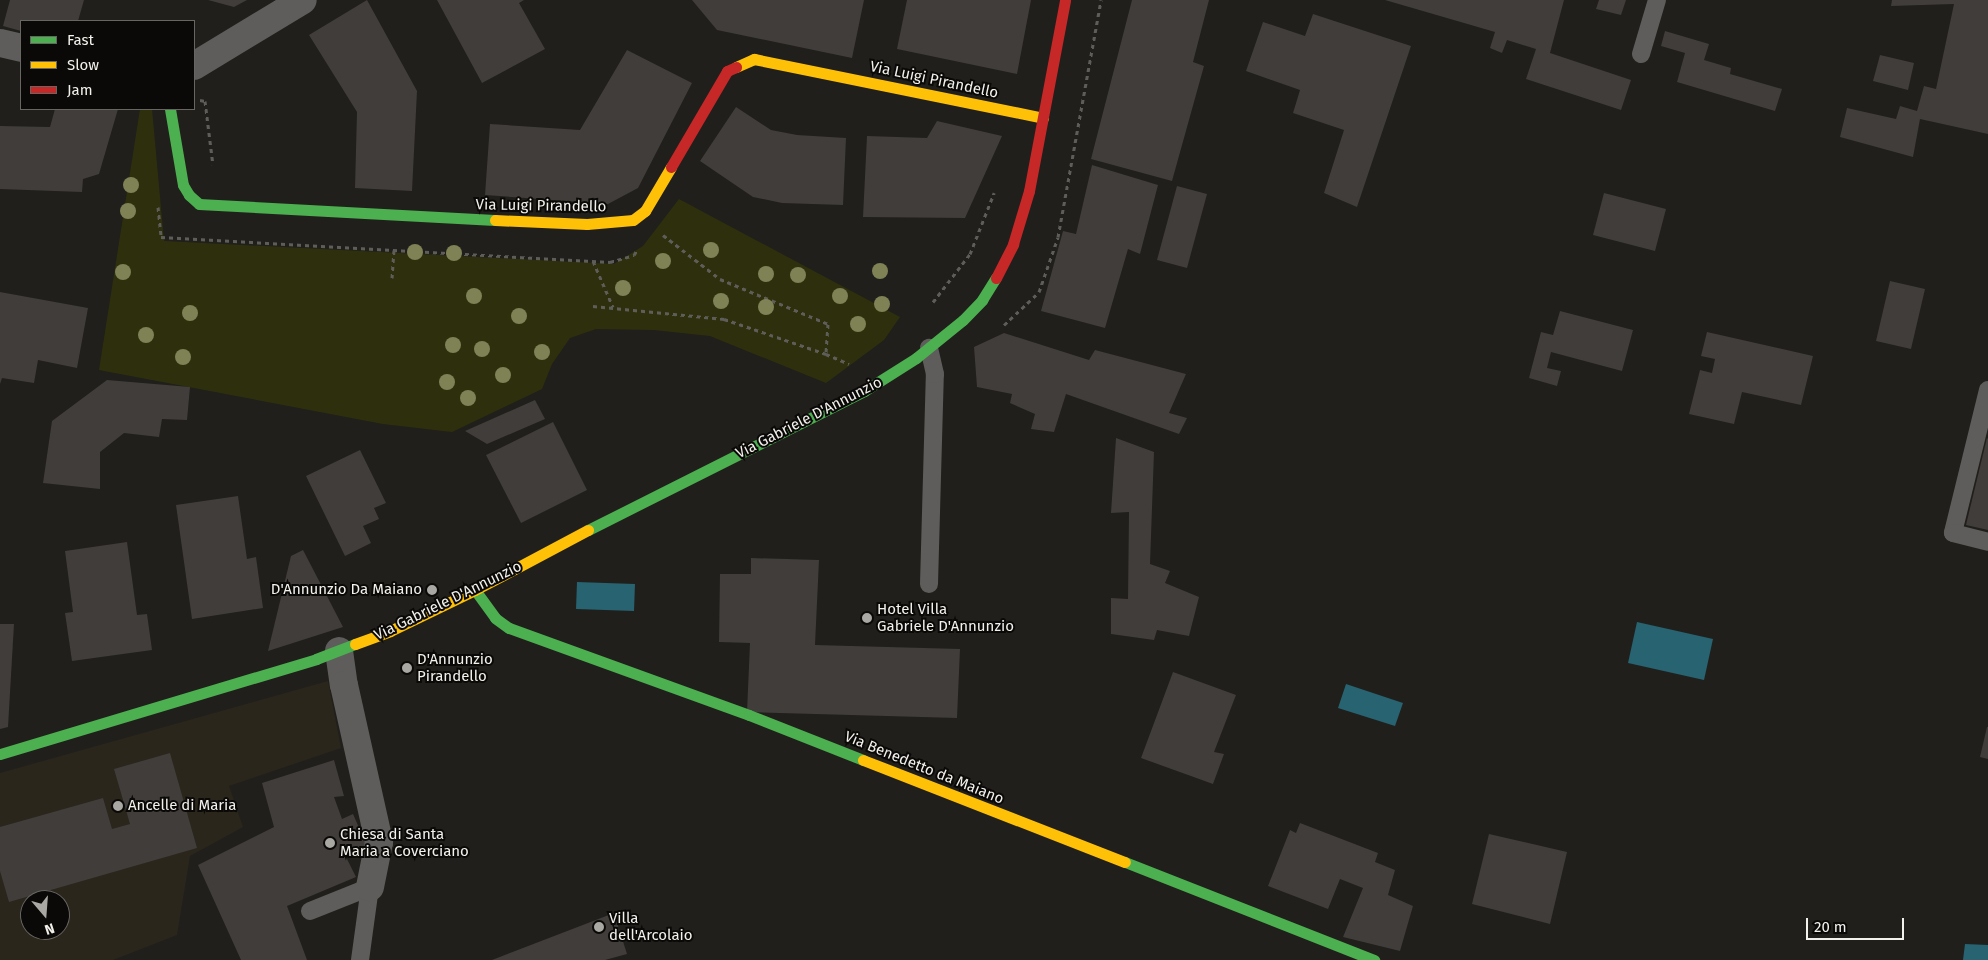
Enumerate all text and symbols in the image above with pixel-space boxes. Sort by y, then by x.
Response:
legend [20,20,195,110]
text: Fast [67,31,94,49]
text: Slow [67,56,99,74]
street label: Via Luigi Pirandello [868,58,1000,102]
text: Jam [67,81,93,99]
street label: Via Luigi Pirandello [476,196,606,216]
street label: Via Gabriele D'Annunzio [733,373,885,463]
street label: Via Gabriele D'Annunzio [371,557,525,645]
place label: D'Annunzio Da Maiano [271,581,422,599]
marker: D'Annunzio Da Maiano [426,584,438,596]
place label: Hotel Villa Gabriele D'Annunzio [877,600,1014,635]
marker: Hotel Villa Gabriele D'Annunzio [861,612,873,624]
place label: D'Annunzio Pirandello [417,650,493,685]
marker: D'Annunzio Pirandello [401,662,413,674]
street label: Via Benedetto da Maiano [842,728,1006,808]
place label: Ancelle di Maria [128,797,236,815]
marker: Ancelle di Maria [112,800,124,812]
place label: Chiesa di Santa Maria a Coverciano [340,825,469,860]
marker: Chiesa di Santa Maria a Coverciano [324,837,336,849]
north arrow [20,890,70,940]
scale bar [1808,908,1906,940]
place label: Villa dell'Arcolaio [609,909,693,944]
text: 20 m [1814,918,1847,936]
text: N [42,919,57,938]
marker: Villa dell'Arcolaio [593,921,605,933]

